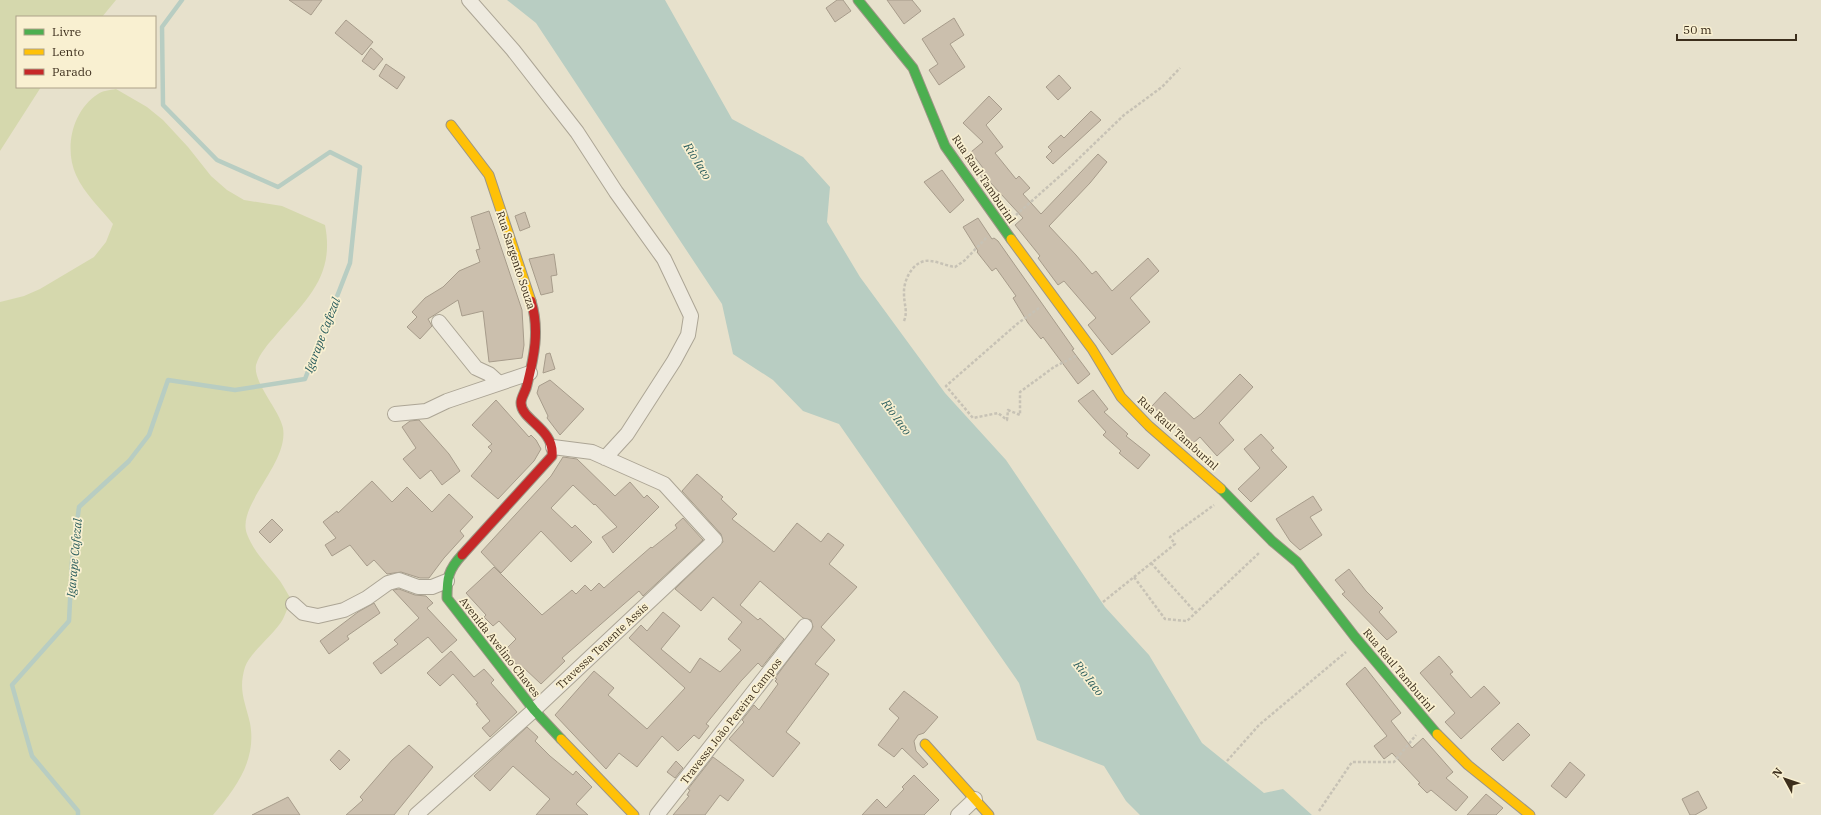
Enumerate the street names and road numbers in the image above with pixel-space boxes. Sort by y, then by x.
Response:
street label: Rua Raul Tamburinl [949,132,1019,226]
street label: Rua Sargento Souza [493,209,539,311]
street label: Rua Raul Tamburinl [1135,393,1221,473]
street label: Avenida Avelino Chaves [457,594,543,700]
street label: Travessa Tenente Assis [553,600,651,692]
street label: Rua Raul Tamburinl [1360,626,1438,714]
street label: Travessa João Pereira Campos [677,655,785,787]

